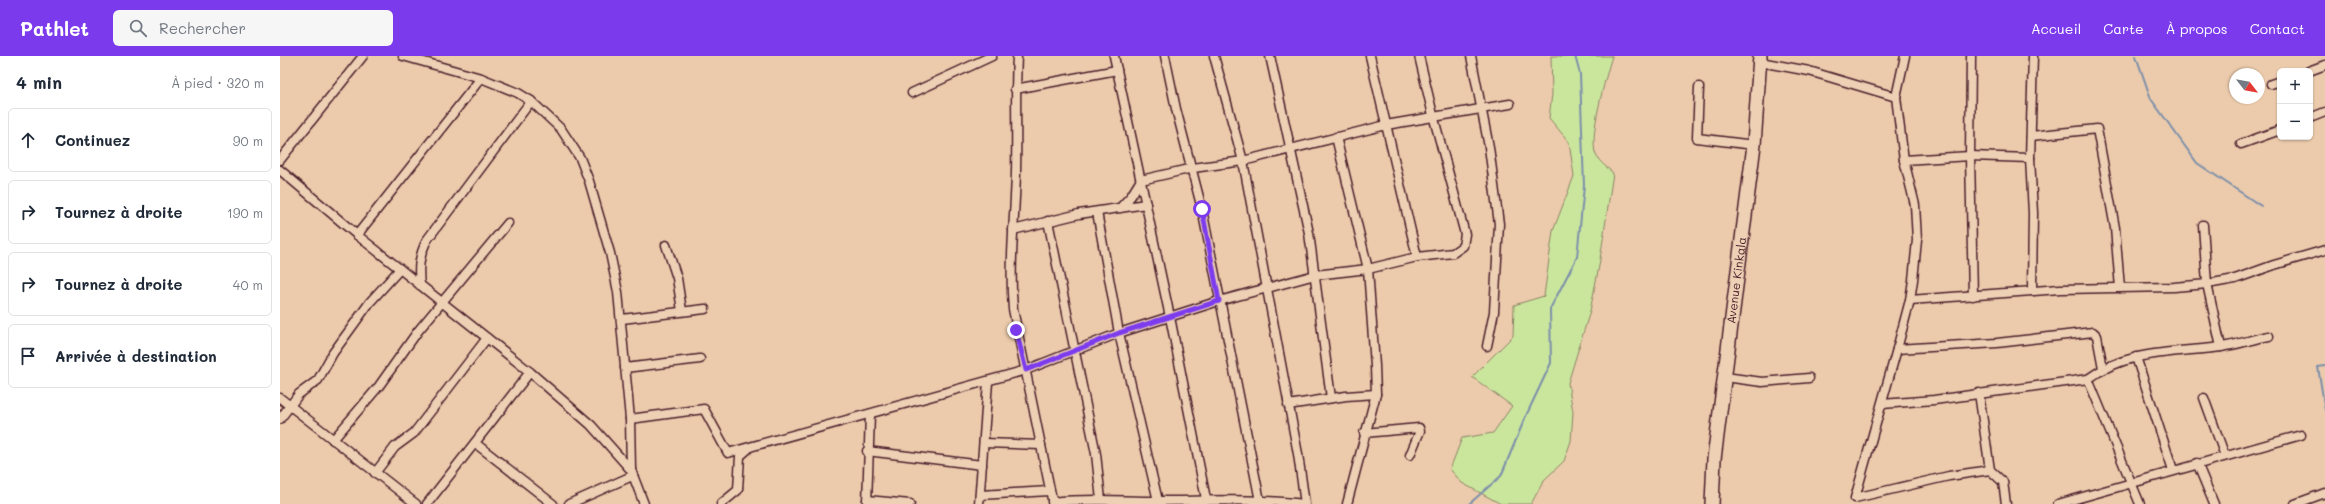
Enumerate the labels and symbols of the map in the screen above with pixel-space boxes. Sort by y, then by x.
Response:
north arrow [2229,68,2265,104]
route start [1193,200,1211,218]
street label: Avenue Kinkala [1722,236,1749,325]
route end [1007,321,1025,339]

